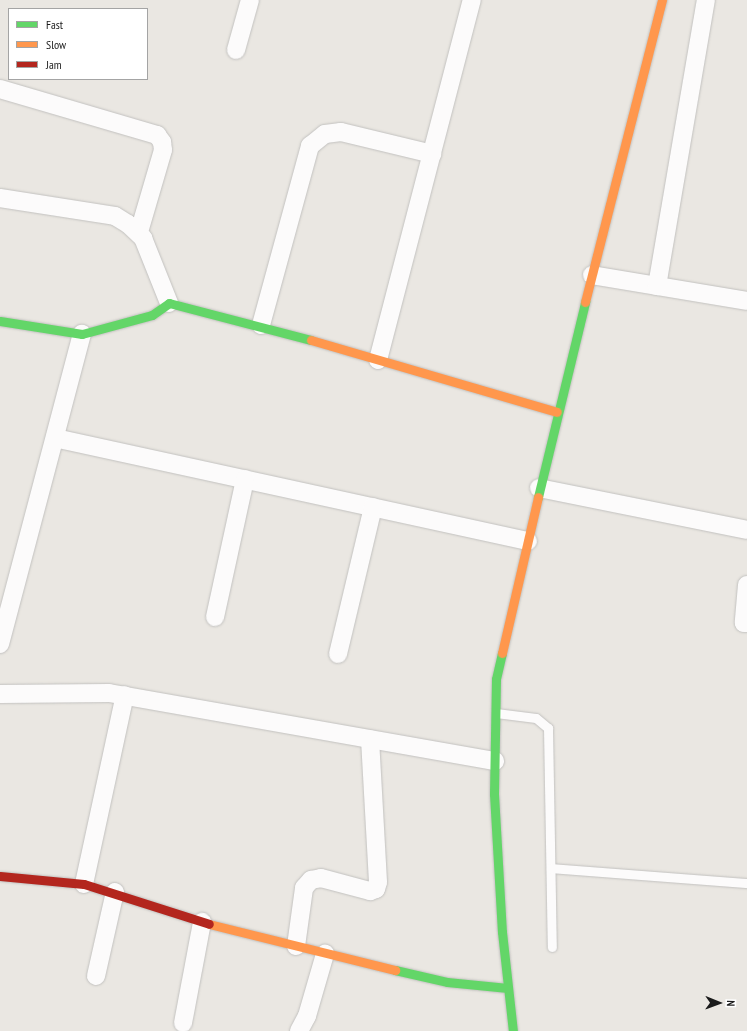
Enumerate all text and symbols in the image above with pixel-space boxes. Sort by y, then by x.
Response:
legend [8,8,148,80]
text: Fast [46,17,63,32]
text: Slow [46,37,66,52]
text: Jam [46,57,62,72]
north arrow [699,983,739,1023]
text: N [724,1000,738,1006]

